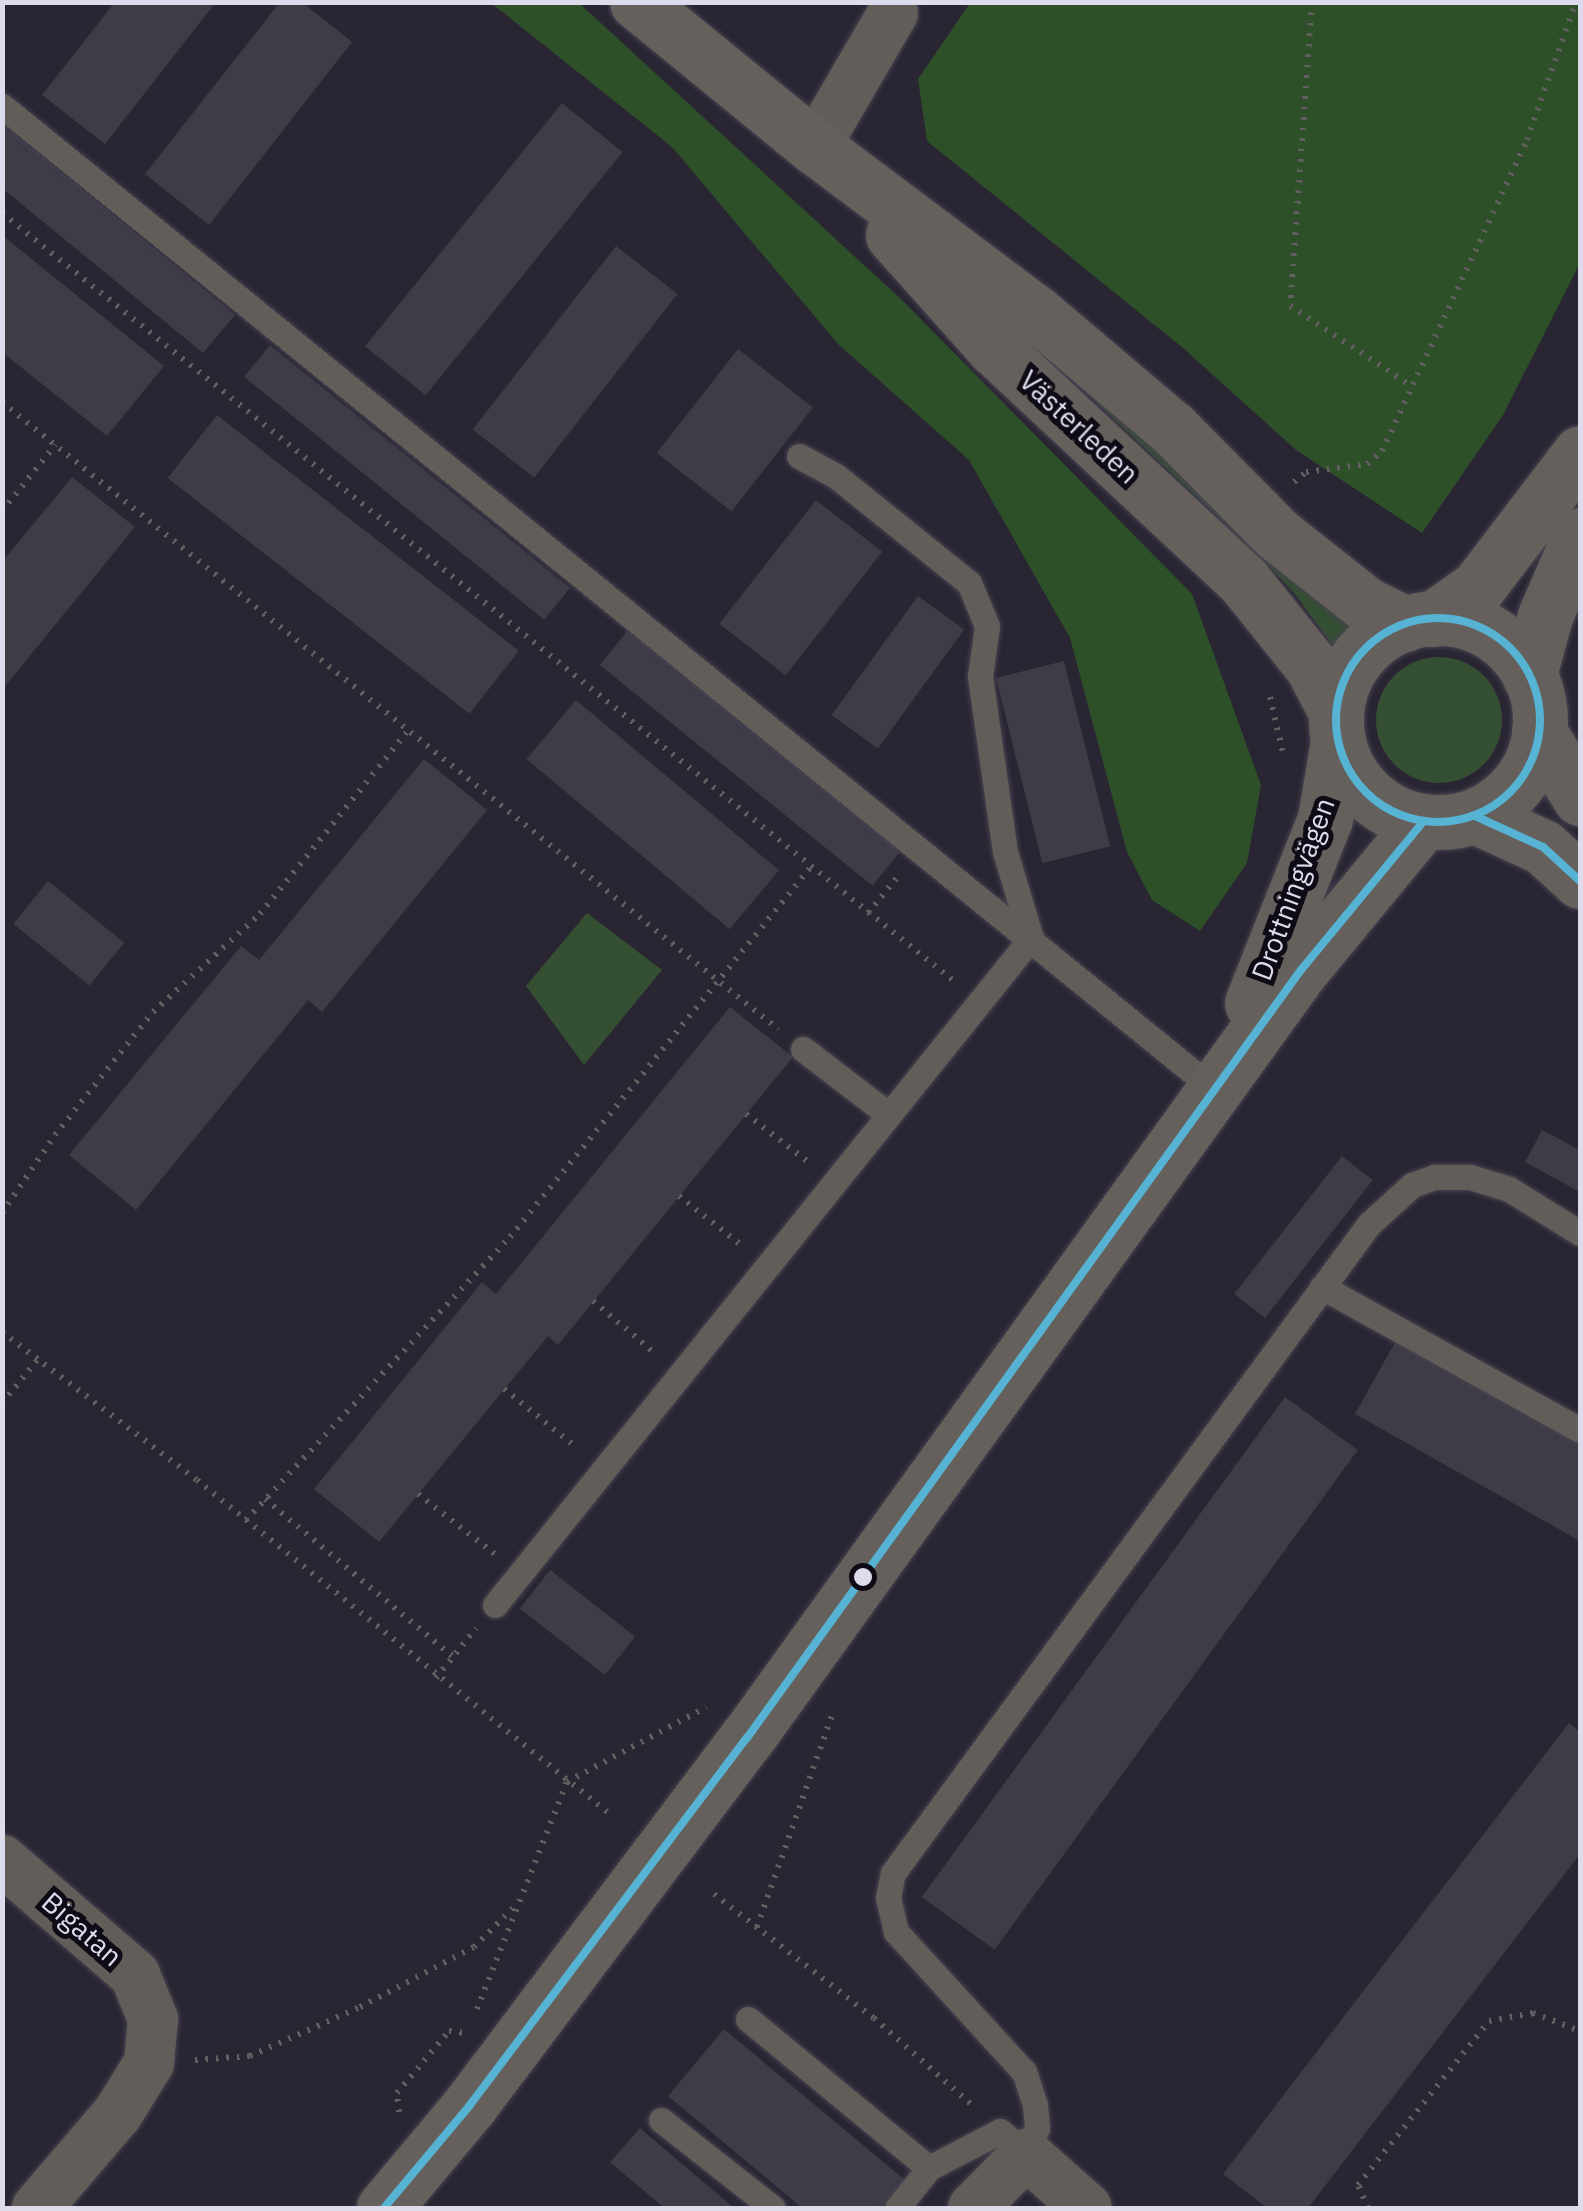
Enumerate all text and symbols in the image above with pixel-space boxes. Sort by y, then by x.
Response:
street label: Västerleden [1013,363,1145,491]
street label: Drottningvägen [1244,793,1342,985]
unlabelled marker [853,1567,873,1587]
street label: Bigatan [35,1885,129,1973]

